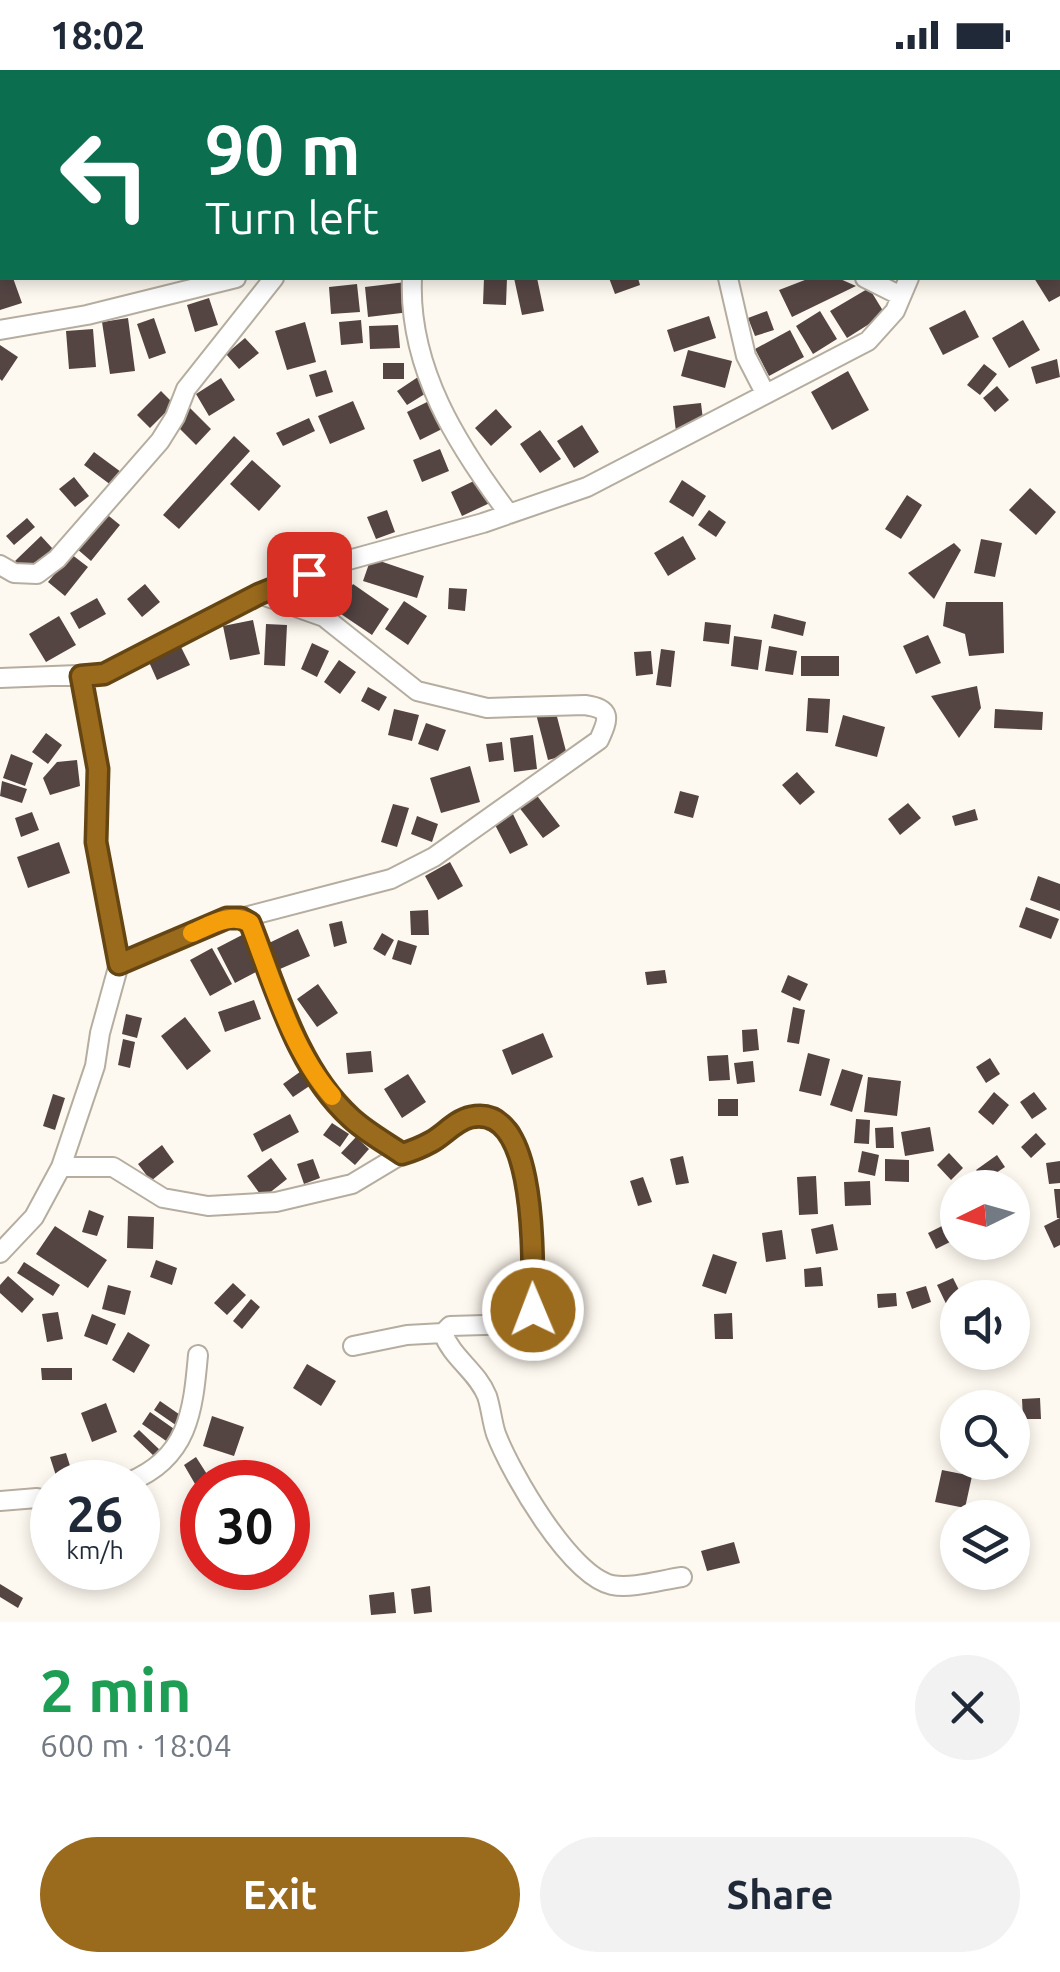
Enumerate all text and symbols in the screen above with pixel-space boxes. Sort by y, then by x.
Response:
text: 18:02 [50,14,145,56]
icon: left [40,110,170,240]
text: 90 m [205,110,361,188]
text: Turn left [205,192,379,243]
pin [267,532,352,617]
icon: arrive [282,547,337,602]
north arrow [940,1170,1030,1260]
map controls [940,1170,1030,1590]
position arrow [481,1258,585,1362]
button: sound [940,1280,1030,1370]
button: search [940,1390,1030,1480]
speed limit sign: 30 [180,1460,310,1590]
text: 26 [67,1485,123,1541]
button: layers [940,1500,1030,1590]
text: km/h [66,1536,124,1564]
button: close [915,1655,1020,1760]
text: 2 min [40,1656,192,1723]
text: 600 m · 18:04 [40,1727,232,1763]
button: Exit [40,1837,520,1952]
button: Share [540,1837,1020,1952]

